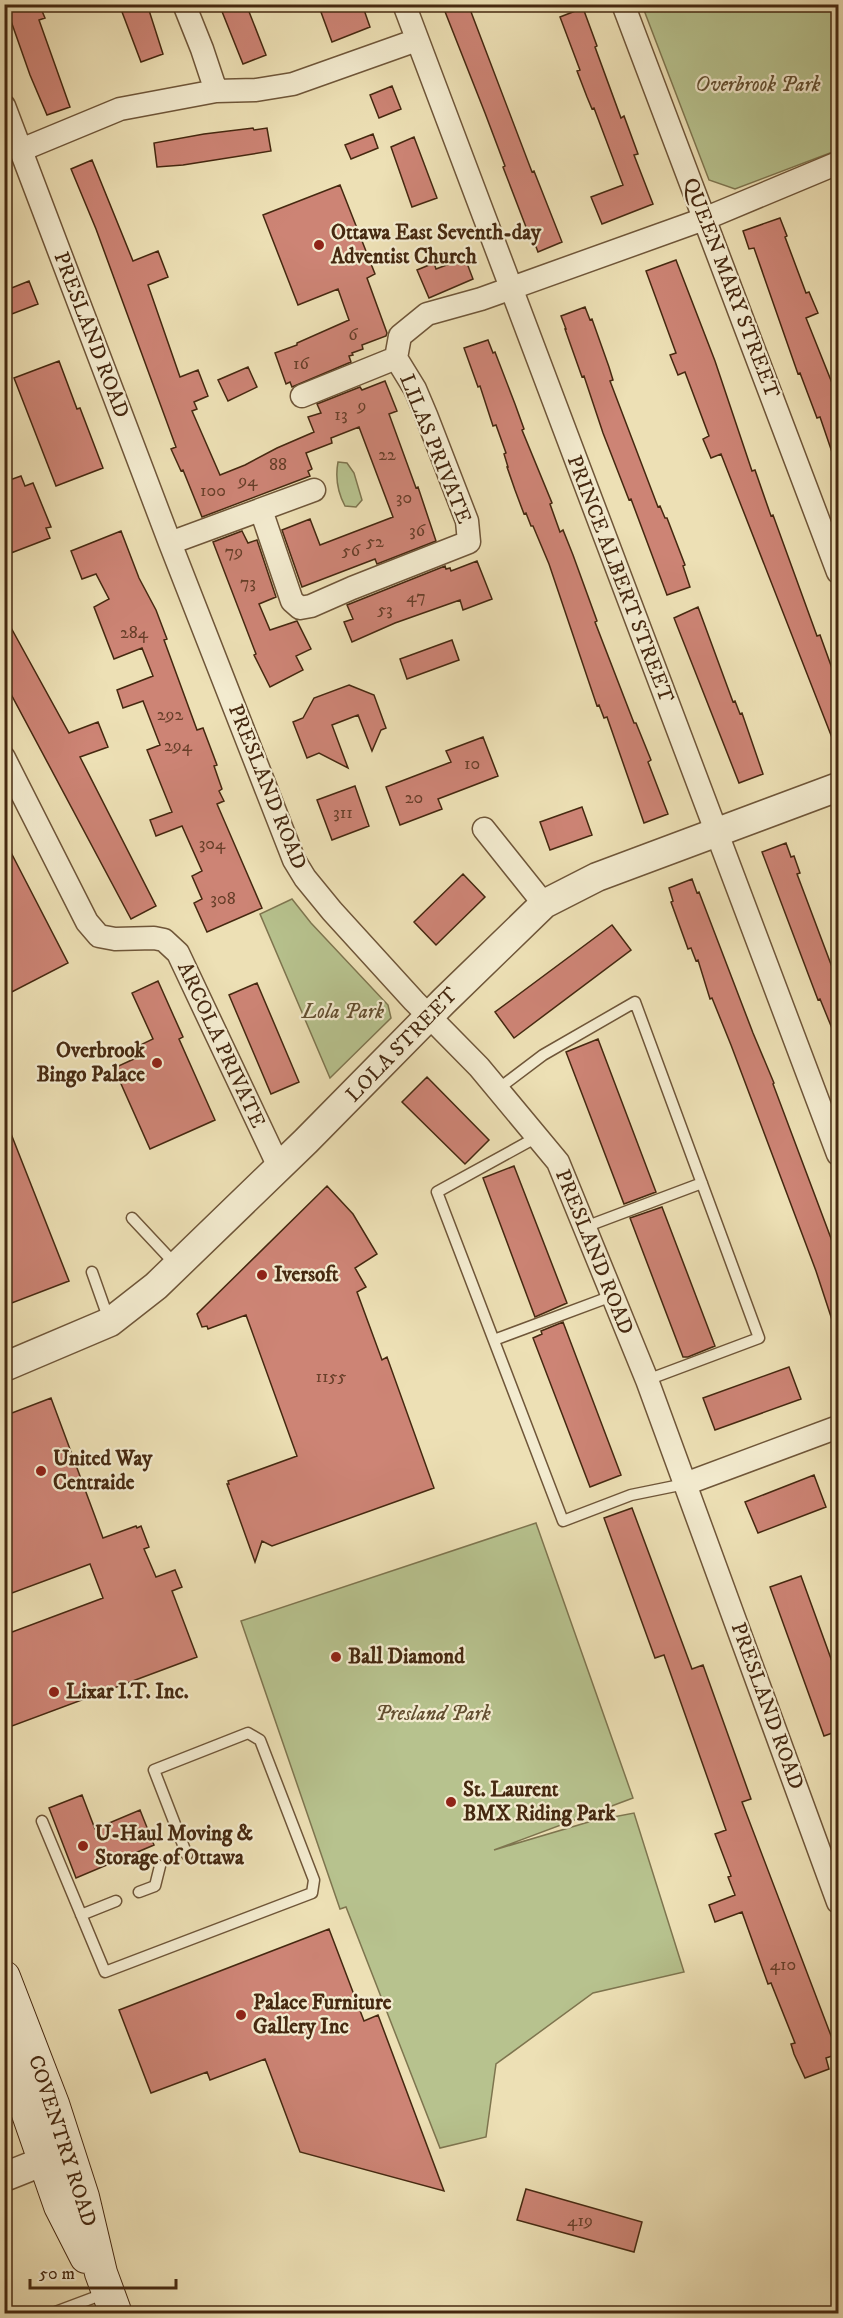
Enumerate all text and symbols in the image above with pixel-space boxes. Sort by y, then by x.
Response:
park label: Overbrook Park [695,72,821,98]
street label: QUEEN MARY STREET [677,174,785,402]
place label: Ottawa East Seventh-day Adventist Church [330,220,542,270]
marker: Ottawa East Seventh-day Adventist Church [312,238,326,252]
street label: PRESLAND ROAD [47,248,135,422]
house number: 6 [348,324,358,346]
house number: 16 [293,353,310,375]
street label: LILAS PRIVATE [393,370,477,528]
house number: 9 [357,395,366,417]
house number: 13 [334,404,348,426]
house number: 22 [378,444,396,466]
street label: PRINCE ALBERT STREET [561,452,679,706]
house number: 88 [269,454,287,476]
house number: 94 [237,470,258,492]
house number: 100 [200,480,226,502]
house number: 30 [396,487,412,509]
house number: 36 [409,520,426,542]
house number: 52 [366,531,384,553]
house number: 56 [342,540,361,562]
house number: 79 [225,541,243,563]
house number: 73 [240,572,256,594]
house number: 47 [406,586,426,608]
house number: 53 [377,599,393,621]
house number: 284 [120,622,149,644]
street label: PRESLAND ROAD [222,701,312,873]
house number: 292 [157,704,183,726]
house number: 294 [164,735,193,757]
house number: 10 [464,753,480,775]
house number: 20 [405,787,423,809]
house number: 311 [333,802,353,824]
house number: 304 [199,833,226,855]
house number: 308 [210,888,236,910]
street label: ARCOLA PRIVATE [171,958,271,1132]
street label: LOLA STREET [341,982,463,1108]
park label: Lola Park [301,999,384,1025]
place label: Overbrook Bingo Palace [36,1038,146,1088]
marker: Overbrook Bingo Palace [150,1056,164,1070]
street label: PRESLAND ROAD [549,1166,639,1338]
place label: Iversoft [274,1262,339,1288]
marker: Iversoft [255,1268,269,1282]
house number: 1155 [316,1366,347,1388]
place label: United Way Centraide [53,1446,153,1496]
marker: United Way Centraide [34,1464,48,1478]
street label: PRESLAND ROAD [725,1619,809,1793]
place label: Ball Diamond [348,1644,465,1670]
marker: Ball Diamond [329,1650,343,1664]
place label: Lixar I.T. Inc. [66,1679,189,1705]
marker: Lixar I.T. Inc. [47,1685,61,1699]
park label: Presland Park [375,1701,491,1727]
place label: St. Laurent BMX Riding Park [463,1777,616,1827]
marker: St. Laurent BMX Riding Park [444,1795,458,1809]
place label: U-Haul Moving & Storage of Ottawa [95,1821,253,1871]
marker: U-Haul Moving & Storage of Ottawa [76,1839,90,1853]
house number: 410 [770,1954,796,1976]
place label: Palace Furniture Gallery Inc [253,1990,392,2040]
marker: Palace Furniture Gallery Inc [234,2008,248,2022]
street label: COVENTRY ROAD [22,2052,102,2230]
house number: 419 [567,2210,593,2232]
scale bar [30,2252,176,2290]
text: 50 m [39,2263,75,2285]

